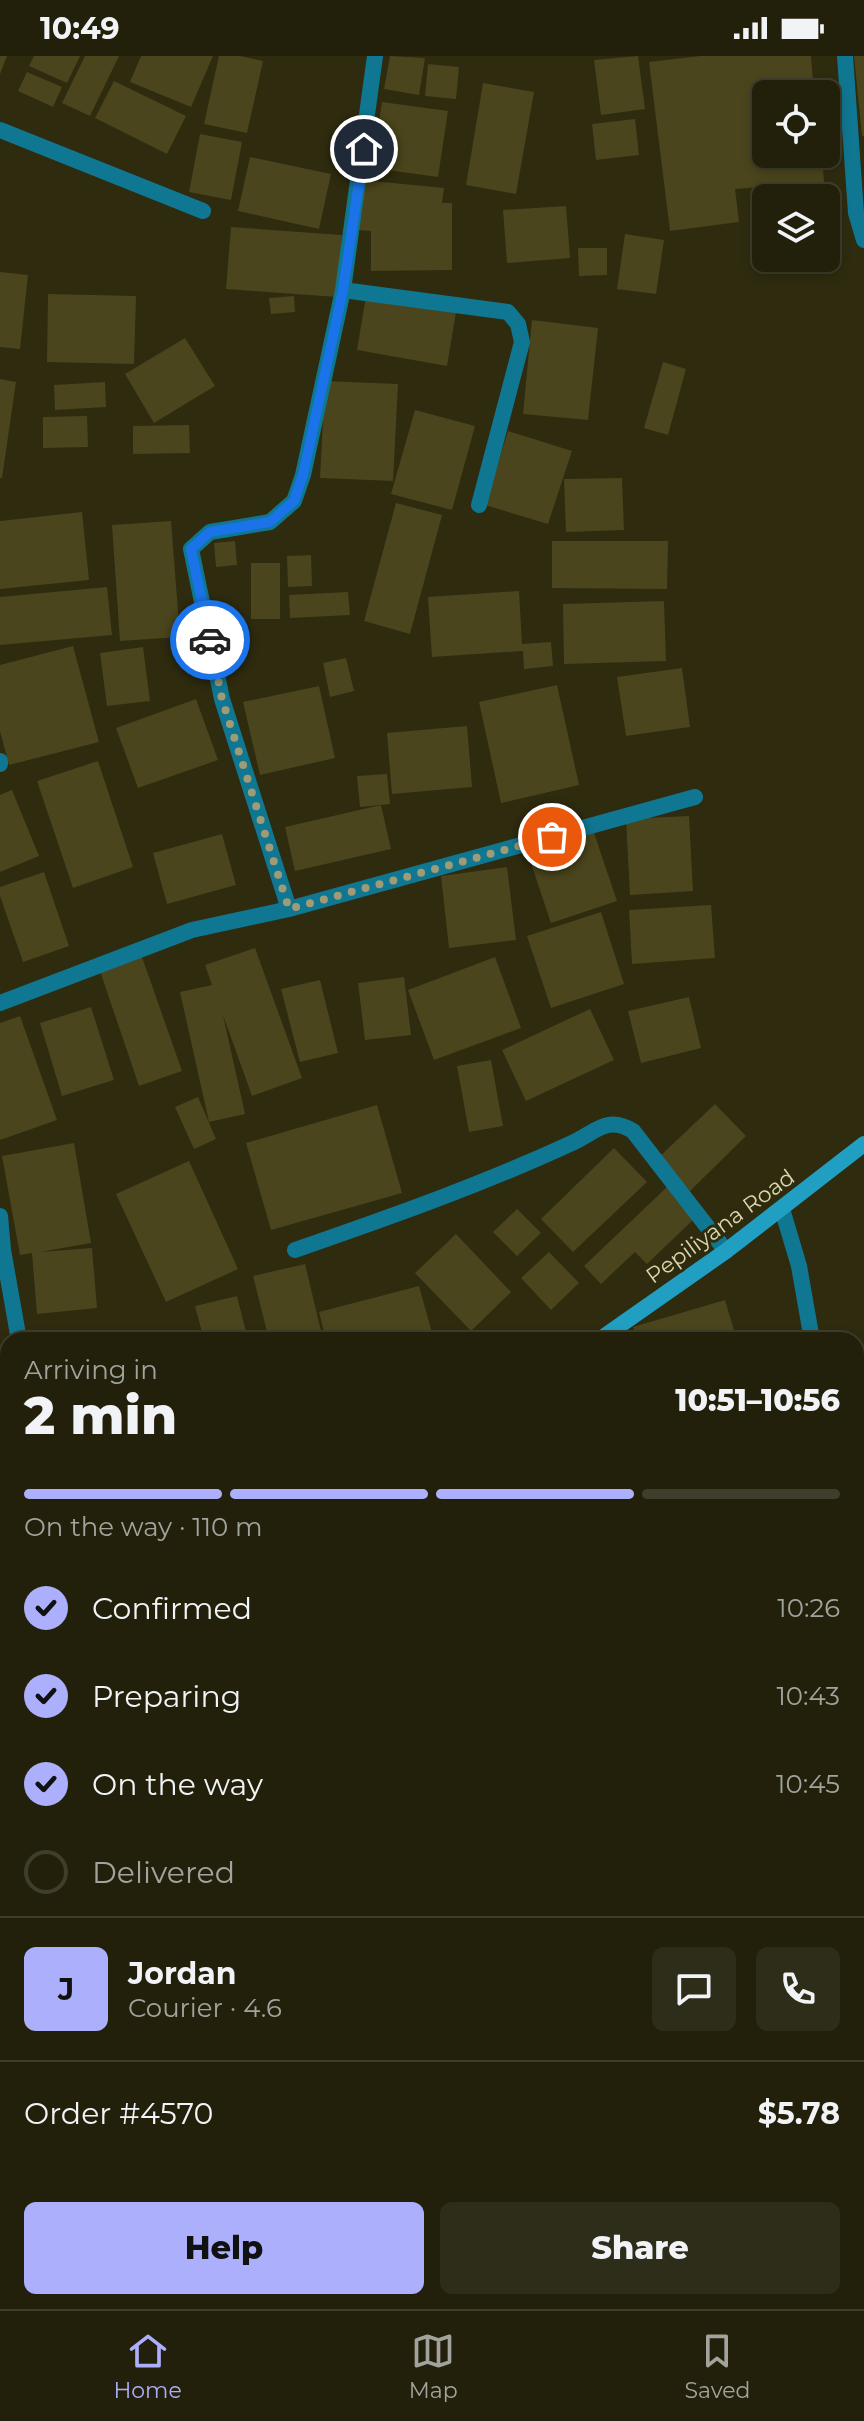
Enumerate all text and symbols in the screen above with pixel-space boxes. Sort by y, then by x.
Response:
text: 10:49 [40,10,120,47]
map controls [752,80,840,272]
button: locate [752,80,840,168]
pin [330,115,398,183]
icon: home [342,127,386,171]
button: layers [752,184,840,272]
courier [170,600,250,680]
icon: car [188,618,232,662]
pin [518,803,586,871]
icon: bag [530,815,574,859]
street label: Pepiliyana Road [641,1163,800,1289]
text: Arriving in [24,1354,158,1386]
text: 10:51–10:56 [675,1382,840,1419]
text: 2 min [24,1384,177,1447]
text: On the way · 110 m [24,1511,263,1543]
icon: check [24,1586,68,1630]
text: Confirmed [92,1590,252,1627]
text: 10:26 [777,1592,840,1624]
icon: check [24,1674,68,1718]
text: Preparing [92,1678,241,1715]
text: 10:43 [776,1680,840,1712]
icon: check [24,1762,68,1806]
text: On the way [92,1766,263,1803]
text: 10:45 [776,1768,840,1800]
text: Delivered [92,1854,235,1891]
button: chat [652,1947,736,2031]
button: phone [756,1947,840,2031]
text: Jordan [128,1955,237,1992]
text: J [58,1971,74,2008]
text: Courier · 4.6 [128,1992,282,2024]
text: Order #4570 [24,2095,213,2132]
text: $5.78 [758,2095,840,2132]
button: Help [24,2202,424,2294]
button: Share [440,2202,840,2294]
tab: Home [113,2329,182,2404]
tab: Map [409,2329,458,2404]
tab: Saved [684,2329,751,2404]

